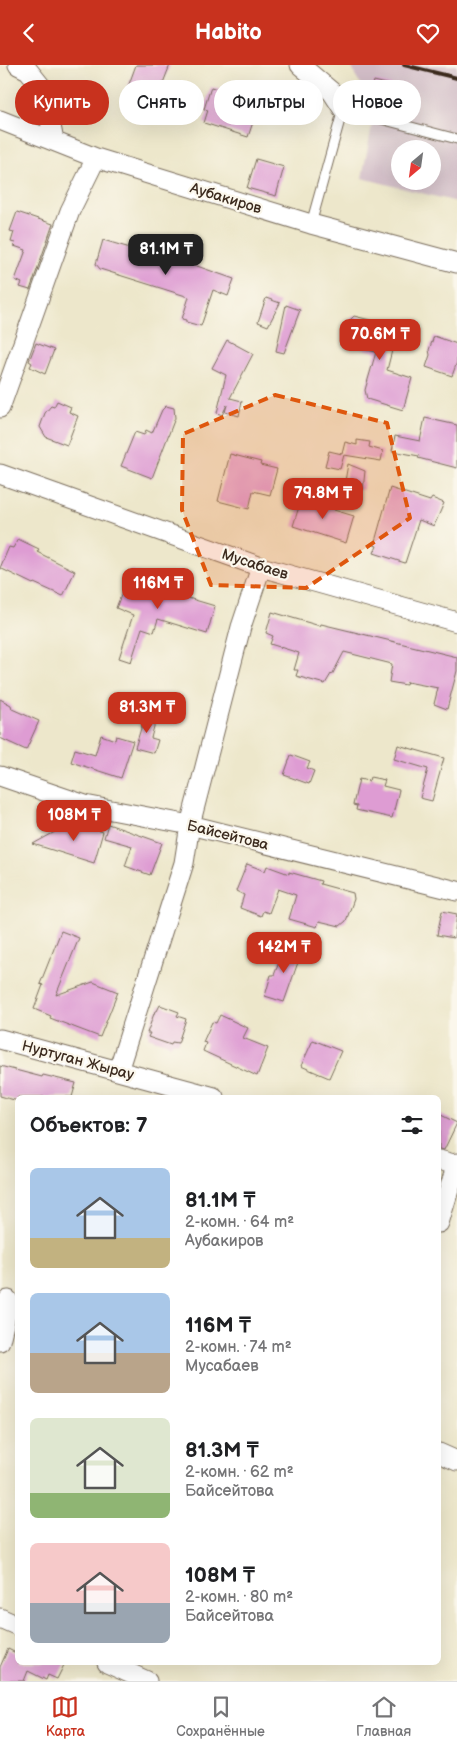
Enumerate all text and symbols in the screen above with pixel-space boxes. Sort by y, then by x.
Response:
icon: back [15,19,43,47]
text: Habito [195,19,262,46]
icon: heart [414,19,442,47]
chip: Купить [15,80,109,125]
chip: Снять [119,80,204,125]
chip: Фильтры [214,80,323,125]
chip: Новое [333,80,421,125]
north arrow [391,140,441,190]
map controls [391,140,441,190]
street label: Аубакиров [187,178,264,218]
pin: 81.1M ₸ [120,233,212,276]
text: 81.1M ₸ [139,240,193,259]
pin: 70.6M ₸ [334,319,426,361]
text: 70.6M ₸ [351,325,409,344]
pin: 79.8M ₸ [277,477,369,520]
text: 79.8M ₸ [294,484,352,503]
street label: Мусабаев [219,545,291,584]
pin: 116M ₸ [117,567,199,610]
text: 116M ₸ [133,574,183,593]
pin: 81.3M ₸ [101,691,193,734]
text: 81.3M ₸ [119,698,175,717]
pin: 108M ₸ [33,799,115,842]
text: 108M ₸ [47,806,101,825]
street label: Байсейтова [185,816,271,855]
pin: 142M ₸ [243,931,325,974]
text: 142M ₸ [258,938,310,957]
street label: Нуртуган Жырау [20,1036,136,1085]
icon: filters [398,1111,426,1139]
text: Объектов: 7 [30,1113,148,1138]
icon: home [70,1188,130,1248]
text: 81.1M ₸ [185,1188,255,1213]
text: 2-комн. · 64 m² [185,1213,294,1232]
text: Аубакиров [185,1232,263,1251]
icon: home [70,1313,130,1373]
text: 116M ₸ [185,1313,251,1338]
text: 2-комн. · 74 m² [185,1338,292,1357]
text: Мусабаев [185,1357,259,1376]
icon: home [70,1438,130,1498]
text: 81.3M ₸ [185,1438,259,1463]
text: 2-комн. · 62 m² [185,1463,294,1482]
text: Байсейтова [185,1482,274,1501]
icon: home [70,1563,130,1623]
text: 108M ₸ [185,1563,255,1588]
text: 2-комн. · 80 m² [185,1588,293,1607]
text: Байсейтова [185,1607,274,1626]
tab: Карта [46,1693,85,1740]
tab: Сохранённые [176,1693,265,1740]
tab: Главная [356,1693,411,1740]

